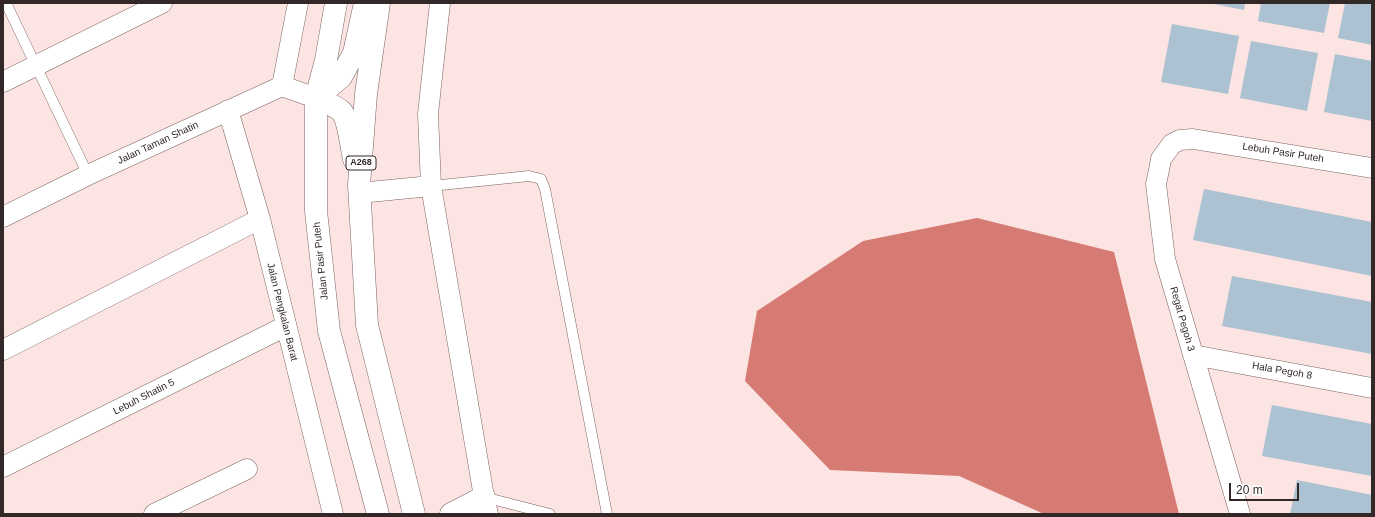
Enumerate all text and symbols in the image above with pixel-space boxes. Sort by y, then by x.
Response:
street label: Jalan Taman Shatin [116,119,200,167]
street label: Lebuh Pasir Puteh [1241,141,1325,165]
road number: A268 [346,156,376,170]
street label: Jalan Pasir Puteh [311,221,331,301]
street label: Jalan Pengkalan Barat [264,262,300,362]
street label: Regat Pegoh 3 [1167,285,1197,353]
street label: Hala Pegoh 8 [1251,360,1313,382]
street label: Lebuh Shatin 5 [111,376,177,418]
scale bar [1231,475,1301,501]
text: 20 m [1236,483,1263,497]

